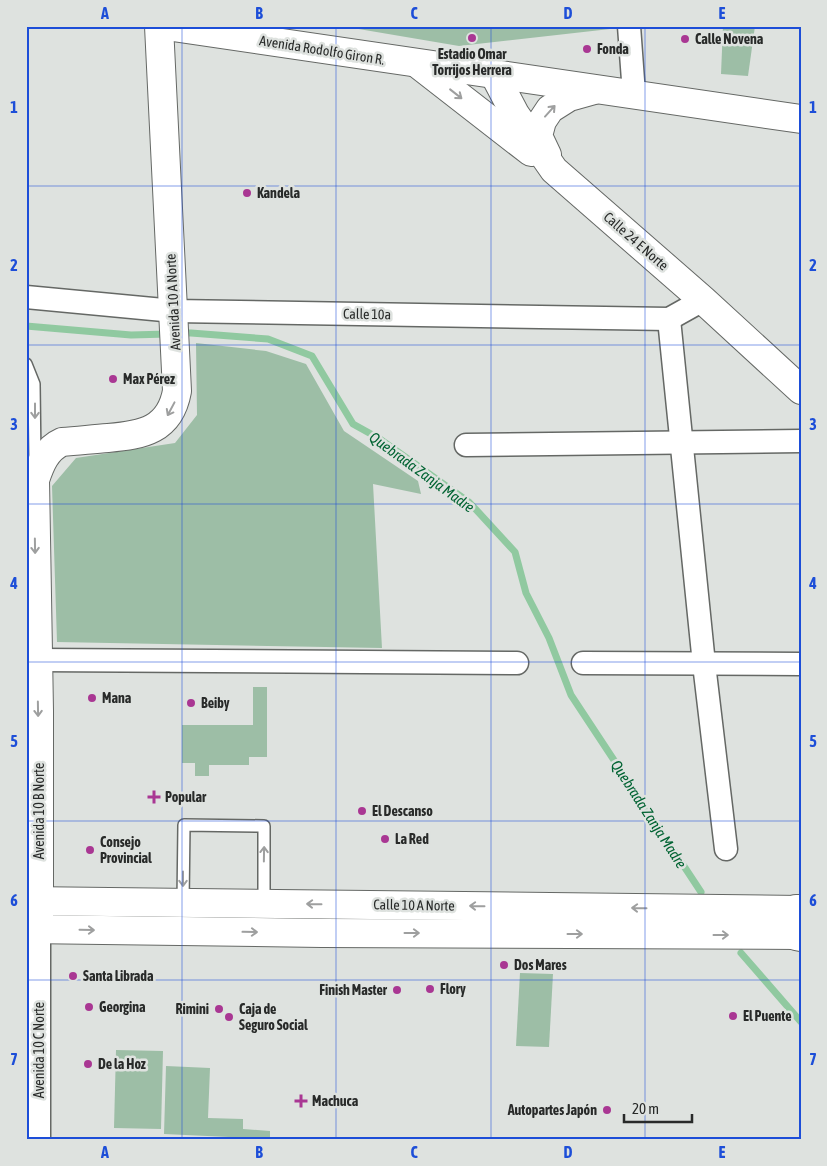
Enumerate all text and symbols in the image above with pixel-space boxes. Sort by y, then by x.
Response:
text: A [100,4,109,22]
text: B [255,4,263,22]
text: C [410,4,418,22]
text: D [564,4,573,22]
text: E [719,4,726,22]
place label: Calle Novena [695,31,764,47]
street label: Avenida Rodolfo Giron R. [258,32,386,68]
marker: Estadio Omar Torrijos Herrera [466,32,478,44]
marker: Calle Novena [679,33,691,45]
place label: Fonda [597,41,629,57]
marker: Fonda [581,43,593,55]
place label: Estadio Omar Torrijos Herrera [432,46,512,78]
one-way arrow [449,89,463,99]
text: 1 [10,98,18,116]
text: 1 [809,98,817,116]
one-way arrow [544,104,556,117]
place label: Kandela [257,185,301,201]
marker: Kandela [241,187,253,199]
street label: Calle 24 E Norte [600,209,672,273]
street label: Avenida 10 A Norte [162,253,184,351]
text: 2 [10,256,18,274]
text: 2 [809,256,817,274]
street label: Calle 10a [343,306,391,322]
place label: Max Pérez [123,371,175,387]
marker: Max Pérez [107,373,119,385]
one-way arrow [166,402,176,417]
one-way arrow [30,403,40,419]
text: 3 [10,415,18,433]
text: 3 [809,415,817,433]
water label: Quebrada Zanja Madre [366,428,478,516]
one-way arrow [31,538,40,554]
text: 4 [9,574,18,592]
text: 4 [808,574,817,592]
place label: Mana [102,690,132,706]
marker: Mana [86,692,98,704]
place label: Beiby [201,695,230,711]
marker: Beiby [185,697,197,709]
one-way arrow [34,701,43,717]
text: 5 [10,732,18,750]
text: 5 [809,732,817,750]
water label: Quebrada Zanja Madre [608,757,690,871]
street label: Avenida 10 B Norte [31,763,47,859]
place label: Popular [165,789,207,805]
marker: Popular [147,790,161,804]
place label: El Descanso [372,803,433,819]
marker: El Descanso [356,805,368,817]
place label: La Red [395,831,429,847]
marker: La Red [379,833,391,845]
place label: Consejo Provincial [100,834,152,866]
marker: Consejo Provincial [84,844,96,856]
one-way arrow [259,847,269,863]
one-way arrow [178,870,188,887]
text: 6 [10,891,18,909]
text: 6 [809,891,817,909]
street label: Calle 10 A Norte [373,896,455,914]
one-way arrow [307,899,323,909]
one-way arrow [469,901,486,911]
one-way arrow [631,903,648,913]
one-way arrow [79,925,95,935]
one-way arrow [242,927,258,937]
one-way arrow [404,928,420,938]
one-way arrow [566,929,583,939]
one-way arrow [713,930,729,940]
place label: Dos Mares [514,957,567,973]
marker: Dos Mares [498,959,510,971]
place label: Santa Librada [83,968,154,984]
marker: Santa Librada [67,970,79,982]
place label: Flory [440,981,466,997]
place label: Finish Master [319,982,388,998]
marker: Flory [424,983,436,995]
marker: Finish Master [391,984,403,996]
place label: Georgina [99,999,146,1015]
marker: Georgina [83,1001,95,1013]
place label: Rimini [175,1001,209,1017]
place label: Caja de Seguro Social [239,1001,308,1033]
street label: Avenida 10 C Norte [31,1002,47,1098]
marker: Rimini [213,1003,225,1015]
place label: El Puente [743,1008,792,1024]
marker: El Puente [727,1010,739,1022]
marker: Caja de Seguro Social [223,1011,235,1023]
text: 7 [10,1050,18,1068]
text: 7 [809,1050,817,1068]
place label: De la Hoz [98,1056,146,1072]
marker: De la Hoz [82,1058,94,1070]
scale bar [624,1091,692,1123]
place label: Machuca [312,1093,359,1109]
marker: Machuca [294,1094,308,1108]
text: 20 m [632,1100,659,1117]
place label: Autopartes Japón [507,1102,597,1118]
marker: Autopartes Japón [601,1104,613,1116]
text: A [100,1143,109,1161]
text: B [255,1143,263,1161]
text: C [410,1143,418,1161]
text: D [564,1143,573,1161]
text: E [719,1143,726,1161]

